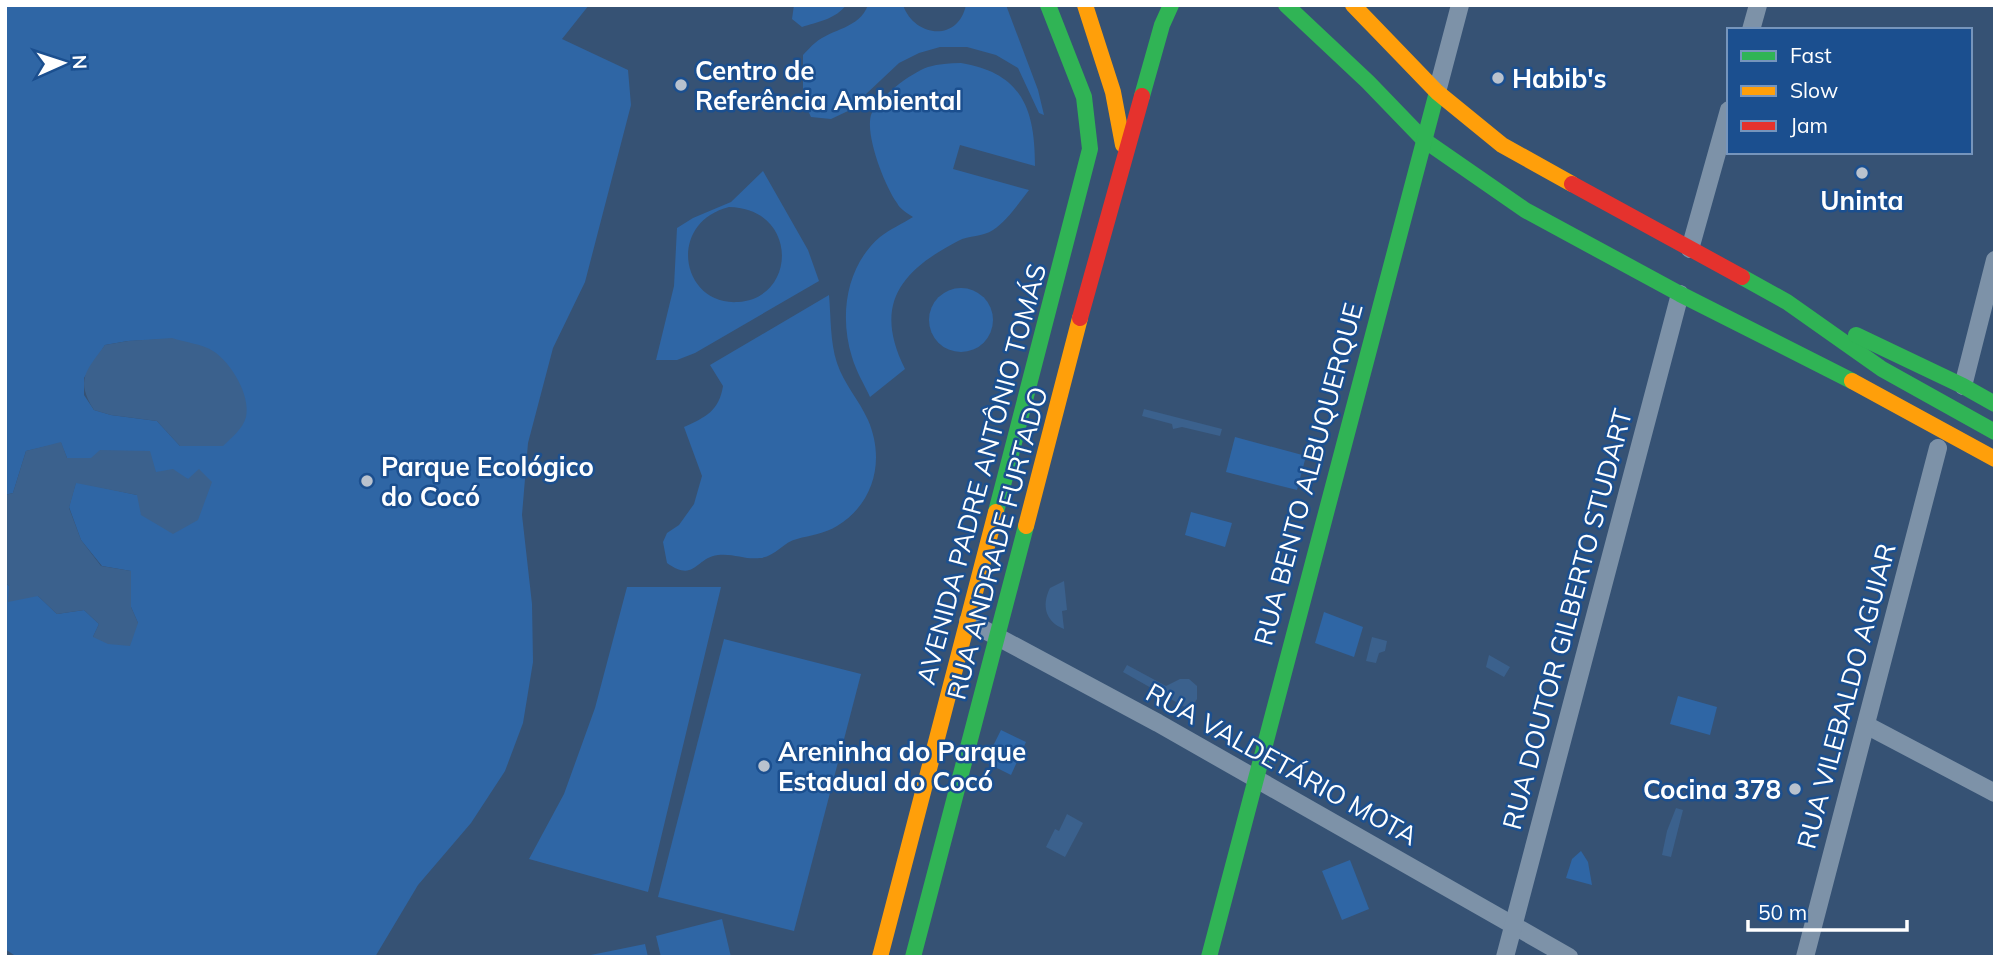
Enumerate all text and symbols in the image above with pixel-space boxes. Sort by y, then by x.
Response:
north arrow [28,28,98,98]
legend [1727,28,1972,154]
text: Fast [1790,42,1832,68]
text: N [68,54,92,70]
place label: Centro de Referência Ambiental [695,54,962,117]
place label: Habib's [1512,62,1607,95]
marker: Habib's [1490,70,1506,86]
marker: Centro de Referência Ambiental [673,77,689,93]
text: Slow [1790,77,1838,103]
text: Jam [1790,112,1828,138]
marker: Uninta [1854,165,1870,181]
place label: Uninta [1820,184,1904,217]
street label: AVENIDA PADRE ANTÔNIO TOMÁS [909,260,1053,688]
street label: RUA BENTO ALBUQUERQUE [1246,299,1370,649]
street label: RUA ANDRADE FURTADO [939,383,1055,703]
street label: RUA DOUTOR GILBERTO STUDART [1495,405,1639,833]
place label: Parque Ecológico do Cocó [381,450,594,513]
marker: Parque Ecológico do Cocó [359,473,375,489]
street label: RUA VILEBALDO AGUIAR [1789,540,1903,852]
street label: RUA VALDETÁRIO MOTA [1140,675,1424,853]
place label: Areninha do Parque Estadual do Cocó [778,735,1026,798]
marker: Areninha do Parque Estadual do Cocó [756,758,772,774]
place label: Cocina 378 [1643,773,1781,806]
marker: Cocina 378 [1787,781,1803,797]
scale bar [1748,888,1907,932]
text: 50 m [1758,899,1807,925]

